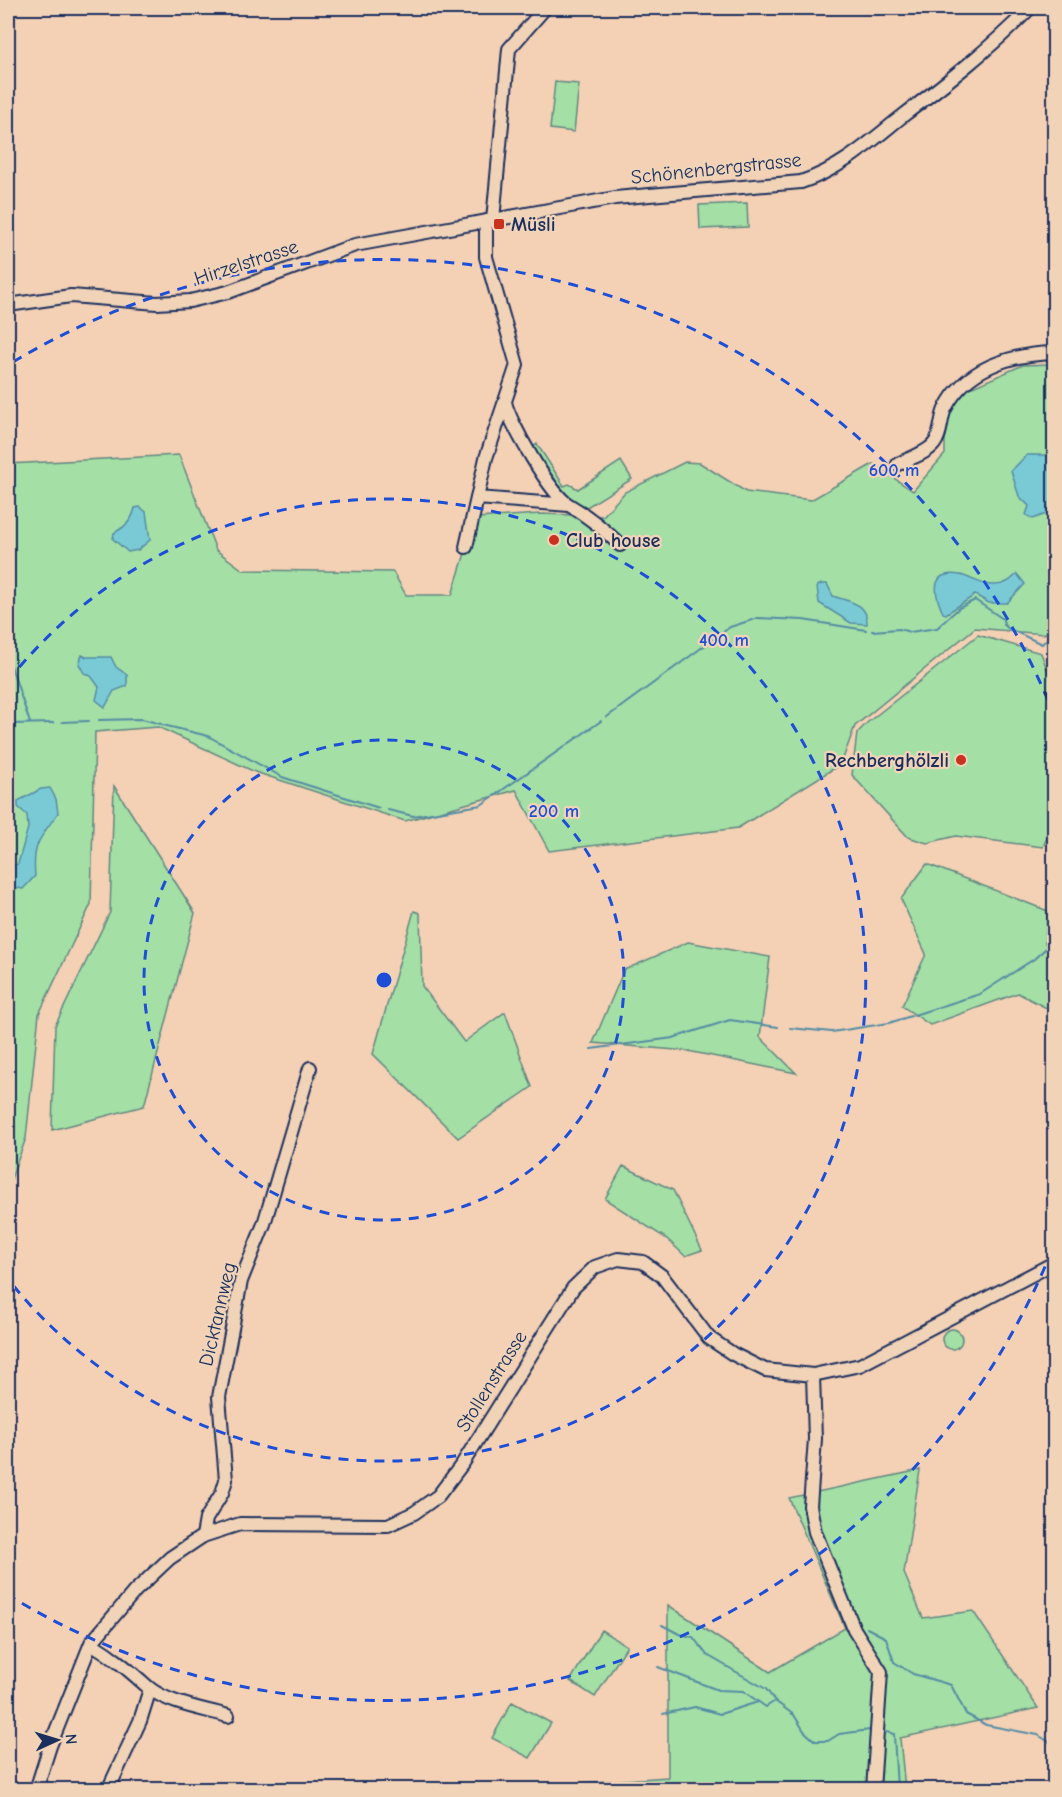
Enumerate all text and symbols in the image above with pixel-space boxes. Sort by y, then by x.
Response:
street label: Schönenbergstrasse [630,148,802,189]
place label: Müsli [511,213,556,236]
marker: Müsli [492,217,506,231]
street label: Hirzelstrasse [191,235,301,290]
text: 600 m [869,460,919,481]
place label: Club house [566,529,660,552]
marker: Club house [547,533,561,547]
text: 400 m [699,630,749,651]
place label: Rechberghölzli [825,749,949,772]
marker: Rechberghölzli [954,753,968,767]
text: 200 m [529,801,579,822]
centre of rings [374,970,394,990]
street label: Dicktannweg [194,1260,241,1368]
street label: Stollenstrasse [451,1326,532,1436]
north arrow [27,1710,87,1770]
text: N [62,1733,80,1745]

